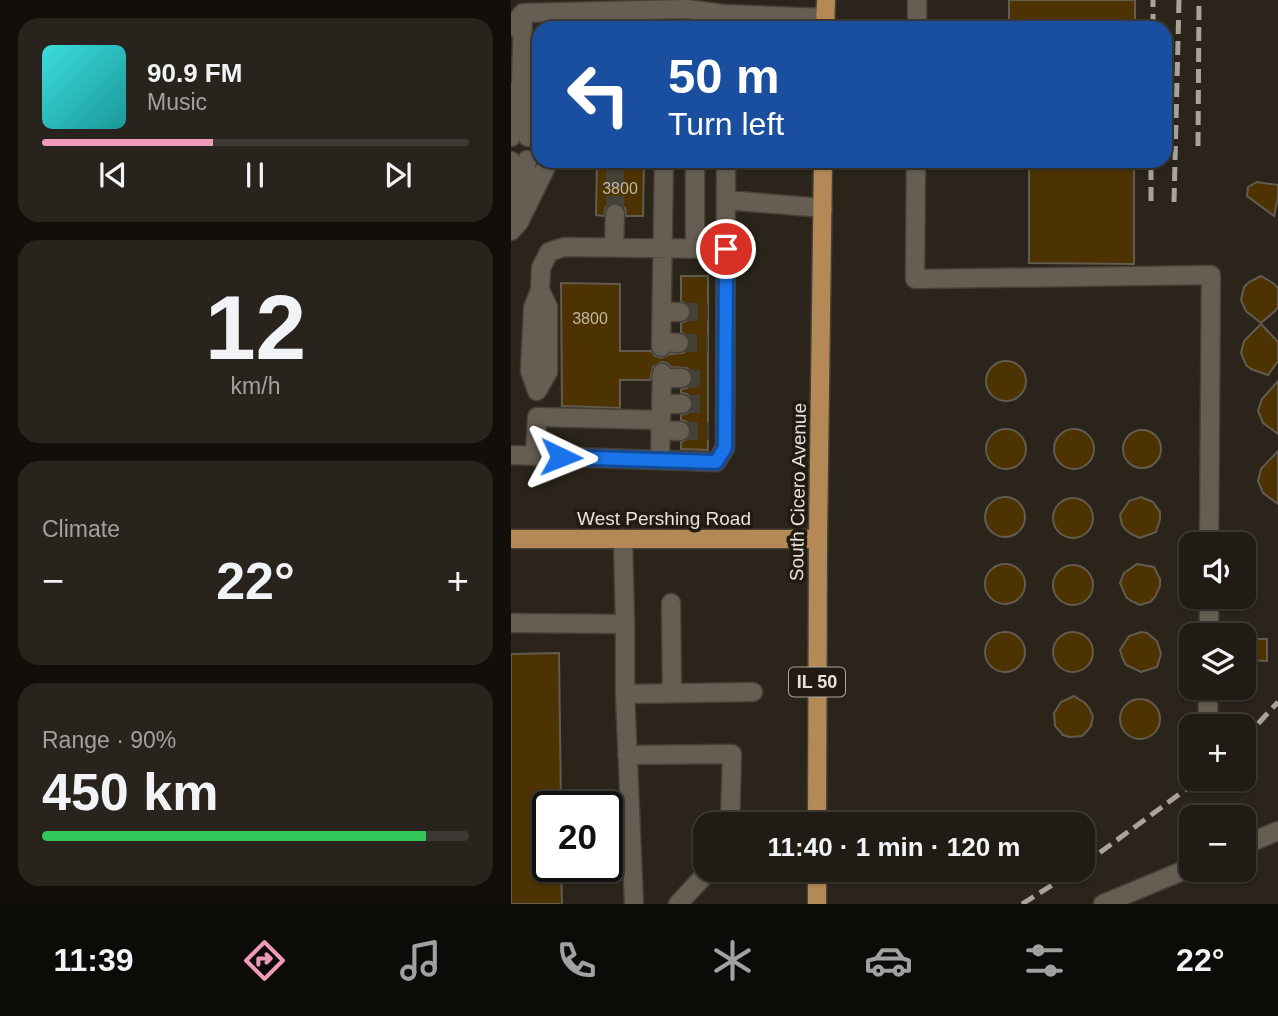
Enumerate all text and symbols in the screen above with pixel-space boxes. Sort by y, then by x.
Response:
icon: left [553,49,644,140]
text: 50 m [668,49,780,103]
text: 90.9 FM [147,58,242,88]
text: Music [147,89,207,115]
text: Turn left [668,106,784,142]
icon: previous [94,156,132,194]
icon: pause [236,156,274,194]
icon: next [379,156,417,194]
house number: 3800 [602,180,638,197]
pin [696,219,756,279]
icon: arrive [707,230,745,268]
text: 12 [205,277,306,378]
house number: 3800 [572,310,608,327]
text: km/h [231,373,280,399]
street label: South Cicero Avenue [786,403,810,581]
position arrow [524,420,598,494]
street label: West Pershing Road [577,508,751,529]
text: Climate [42,516,120,542]
map controls [1179,532,1256,882]
button: sound [1179,532,1256,609]
text: 22° [216,552,295,610]
text: − [42,560,64,602]
text: + [447,560,469,602]
button: layers [1179,623,1256,700]
road number: IL 50 [789,668,845,696]
button: + [1179,714,1256,791]
text: Range · 90% [42,727,176,753]
text: 450 km [42,763,218,821]
speed limit sign: 20 [532,791,623,882]
button: − [1179,805,1256,882]
text: 11:40 · 1 min · 120 m [768,832,1020,862]
icon: directions [240,936,289,985]
icon: music [396,936,445,985]
icon: phone [552,936,601,985]
icon: climate [708,936,757,985]
icon: car [864,936,913,985]
icon: filters [1020,936,1069,985]
text: 11:39 [53,942,134,978]
text: 22° [1176,942,1225,978]

